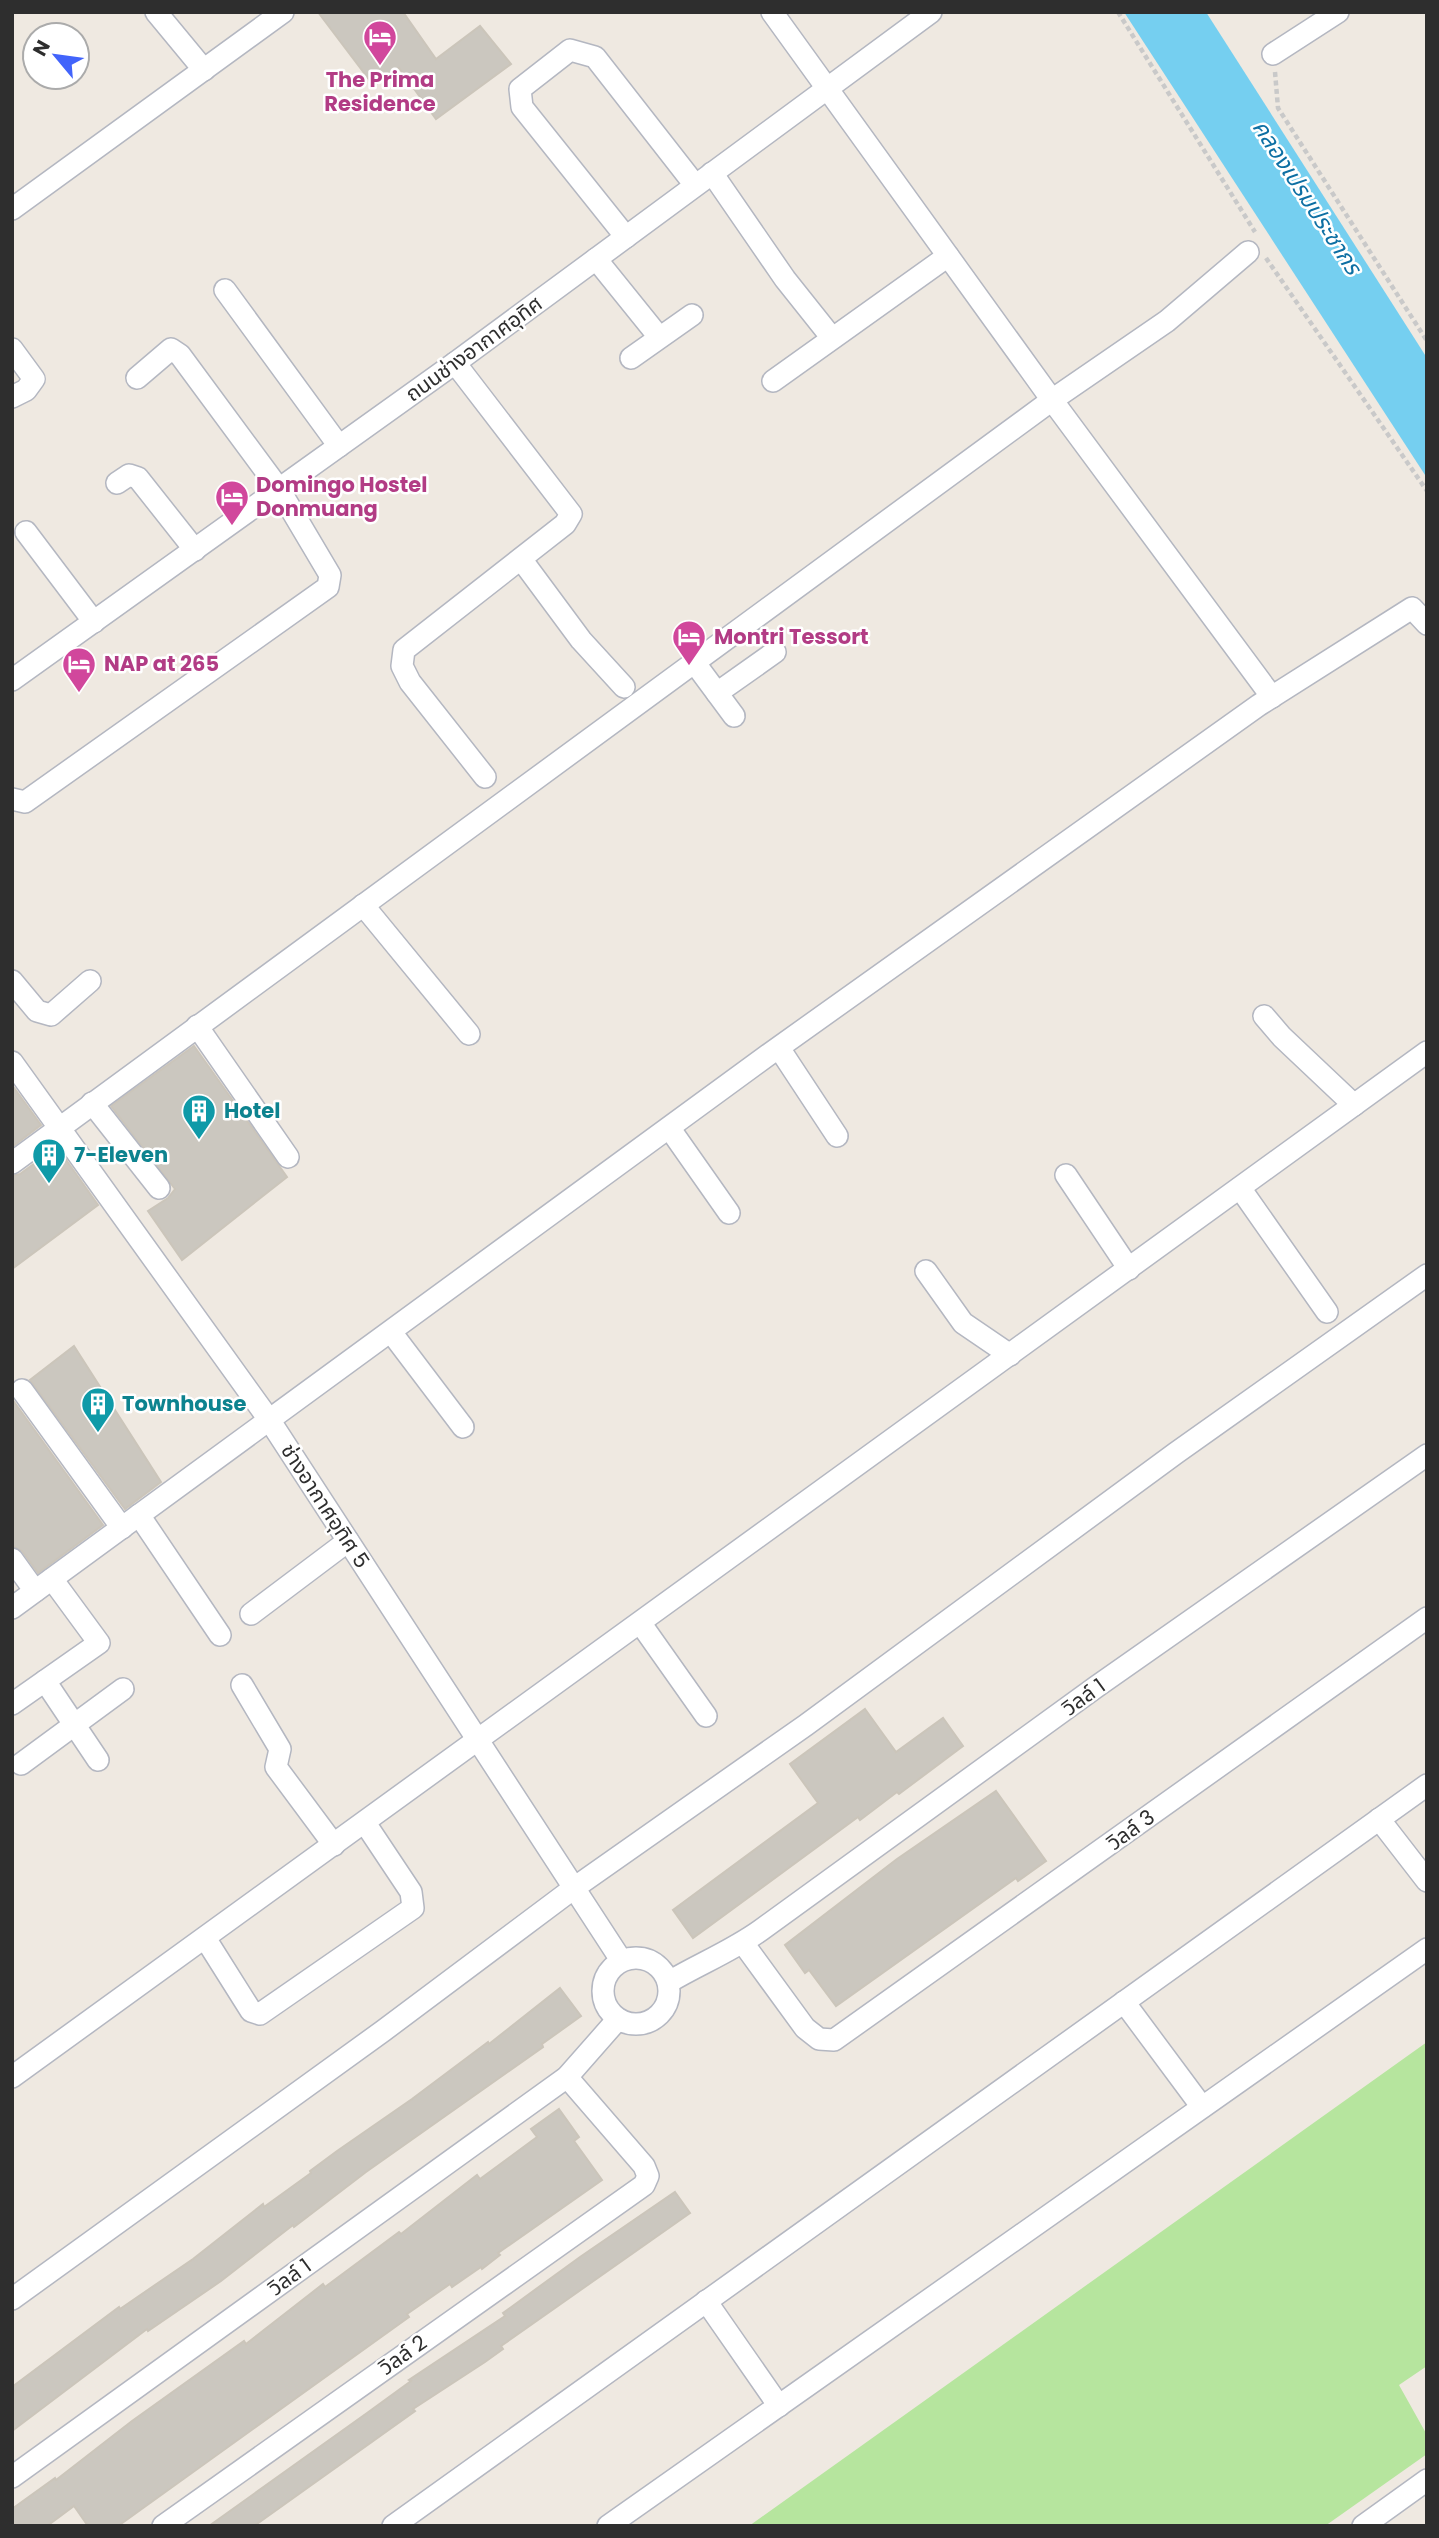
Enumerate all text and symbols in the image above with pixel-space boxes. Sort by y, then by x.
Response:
hotel icon: The Prima Residence [361,18,399,67]
north arrow [21,21,91,91]
text: N [26,35,57,61]
place label: The Prima Residence [324,65,436,118]
water label: คลองเปรมประชากร [1245,113,1370,282]
street label: ถนนช่างอากาศอุทิศ [399,289,548,408]
place label: Domingo Hostel Donmuang [256,470,427,523]
hotel icon: Domingo Hostel Donmuang [213,478,251,527]
hotel icon: Montri Tessort [670,618,708,667]
place label: Montri Tessort [714,622,869,651]
hotel icon: NAP at 265 [60,645,98,694]
place label: NAP at 265 [104,649,219,678]
building icon: Hotel [180,1092,218,1141]
place label: Hotel [224,1096,280,1125]
building icon: 7-Eleven [30,1136,68,1185]
place label: 7-Eleven [74,1140,168,1169]
building icon: Townhouse [79,1385,117,1434]
place label: Townhouse [122,1389,247,1418]
street label: ช่างอากาศอุทิศ 5 [274,1438,377,1574]
street label: วิลล์ 1 [1056,1671,1111,1722]
street label: วิลล์ 3 [1101,1802,1160,1857]
street label: วิลล์ 1 [262,2251,317,2302]
street label: วิลล์ 2 [373,2328,432,2382]

